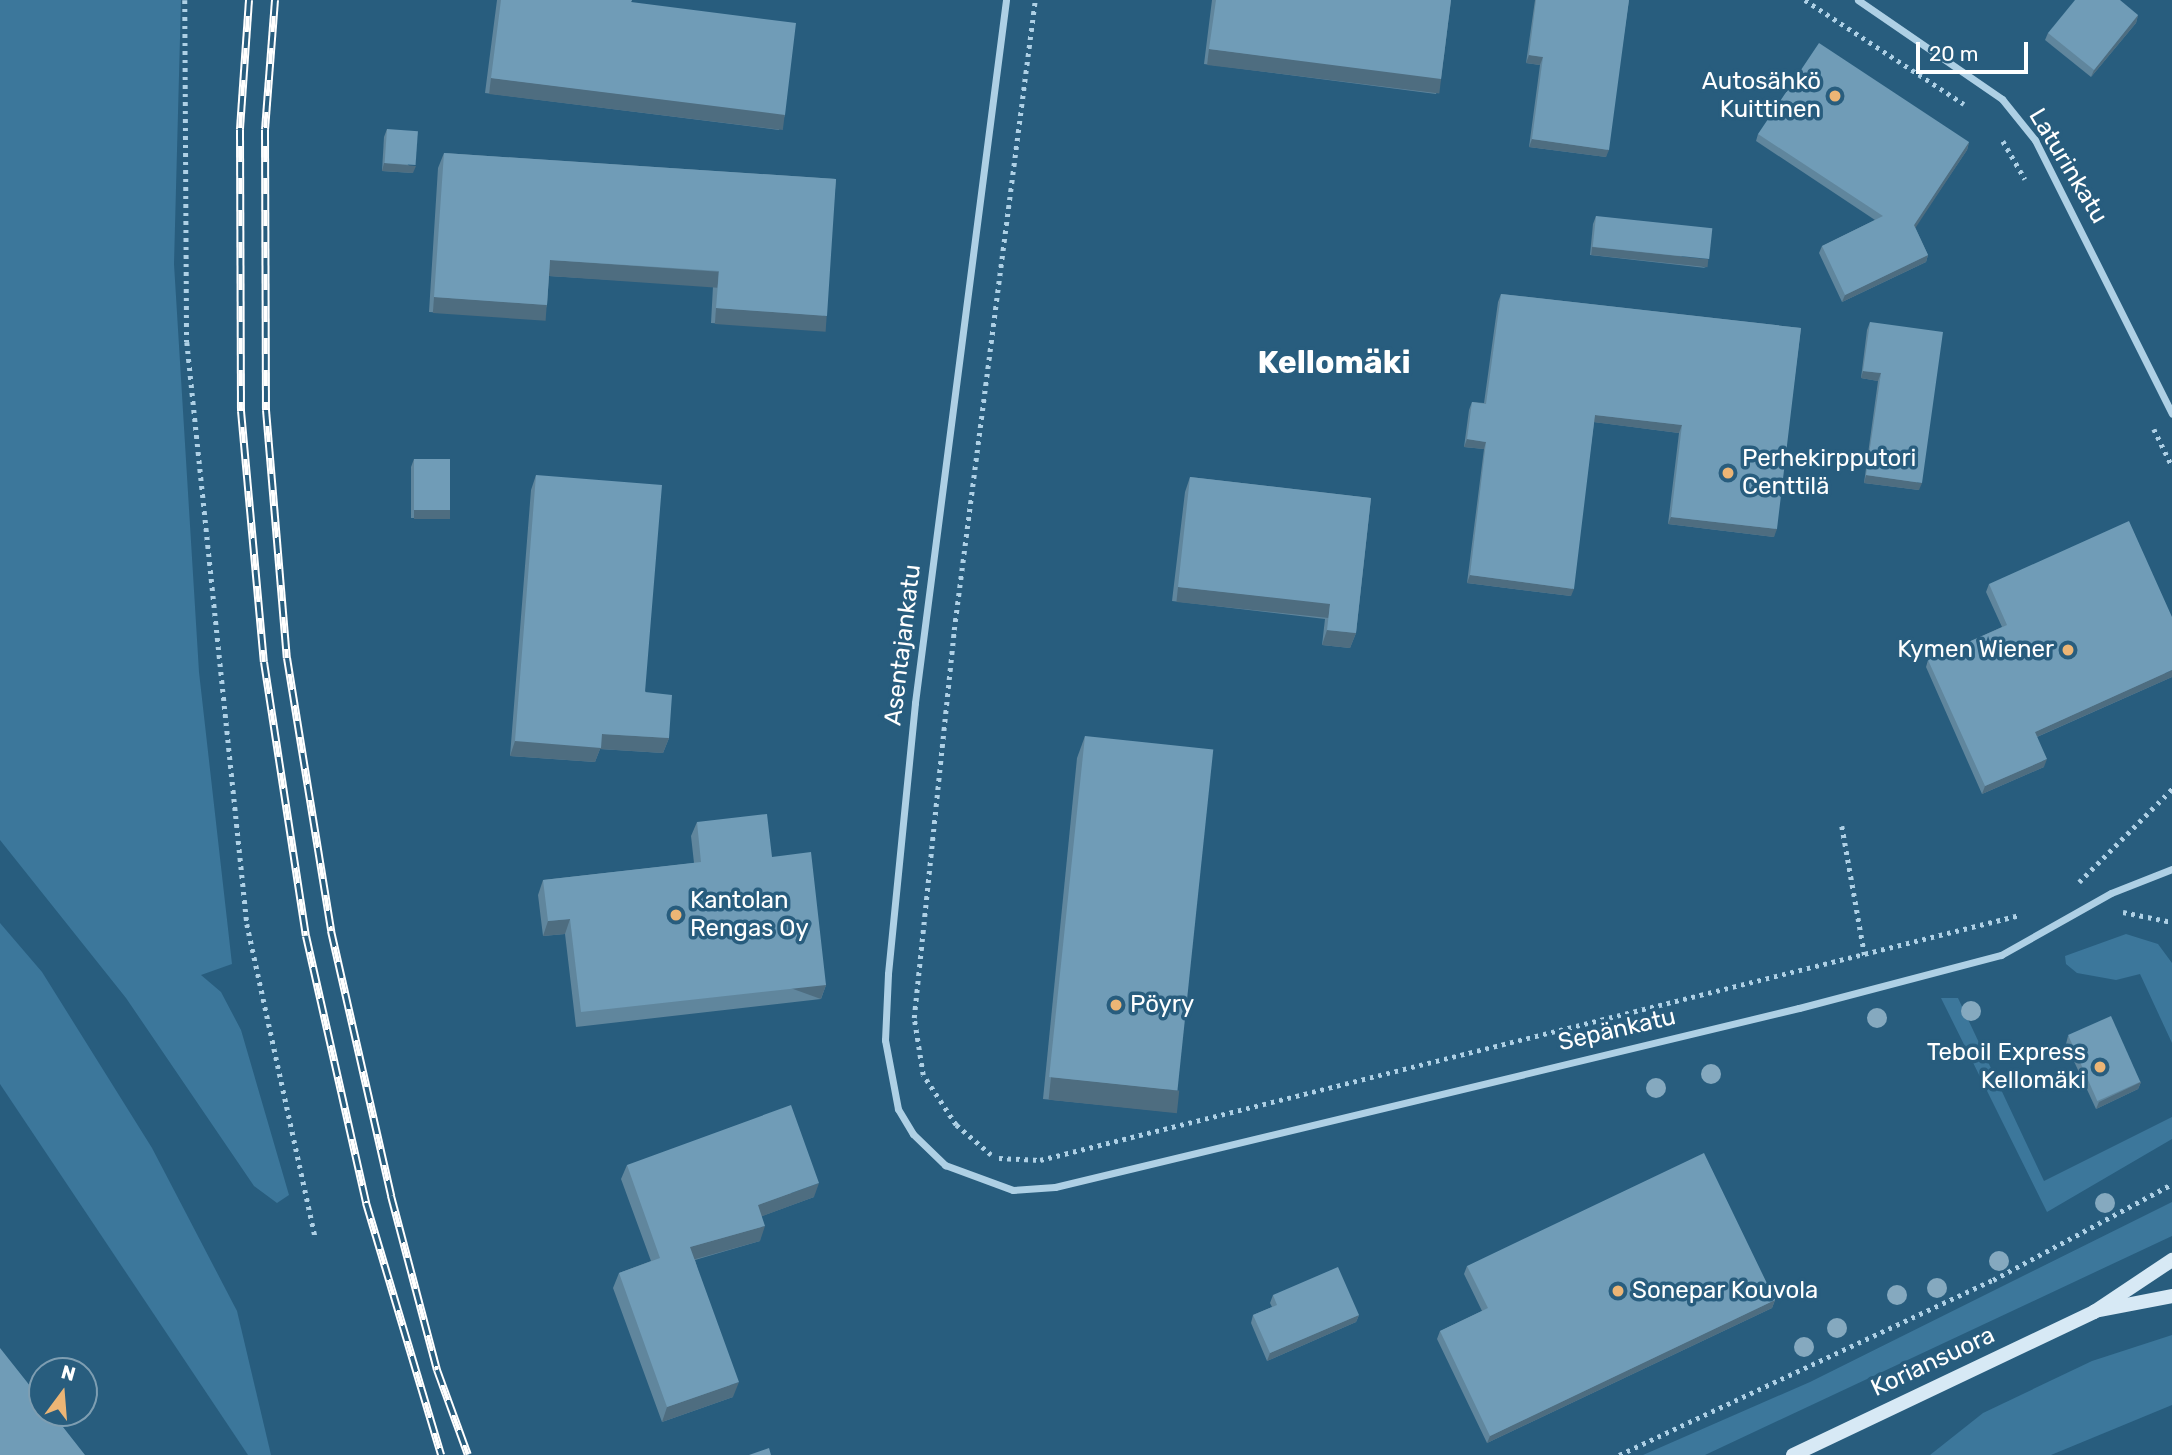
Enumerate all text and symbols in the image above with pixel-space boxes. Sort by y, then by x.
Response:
scale bar [1920,28,2032,72]
text: 20 m [1929,41,1978,66]
place label: Autosähkö Kuittinen [1702,68,1821,124]
marker: Autosähkö Kuittinen [1827,88,1843,104]
street label: Laturinkatu [2022,103,2114,229]
district label: Kellomäki [1257,343,1411,381]
place label: Perhekirpputori Centtilä [1742,445,1916,501]
marker: Perhekirpputori Centtilä [1720,465,1736,481]
street label: Asentajankatu [879,563,927,727]
place label: Kymen Wiener [1897,636,2054,664]
marker: Kymen Wiener [2060,642,2076,658]
place label: Kantolan Rengas Oy [690,887,809,943]
marker: Kantolan Rengas Oy [668,907,684,923]
place label: Pöyry [1130,991,1194,1019]
marker: Pöyry [1108,997,1124,1013]
street label: Sepänkatu [1556,1003,1678,1057]
place label: Teboil Express Kellomäki [1927,1039,2086,1095]
marker: Teboil Express Kellomäki [2092,1059,2108,1075]
place label: Sonepar Kouvola [1632,1277,1819,1305]
marker: Sonepar Kouvola [1610,1283,1626,1299]
street label: Koriansuora [1867,1321,1999,1403]
north arrow [28,1357,98,1427]
text: N [59,1360,78,1386]

